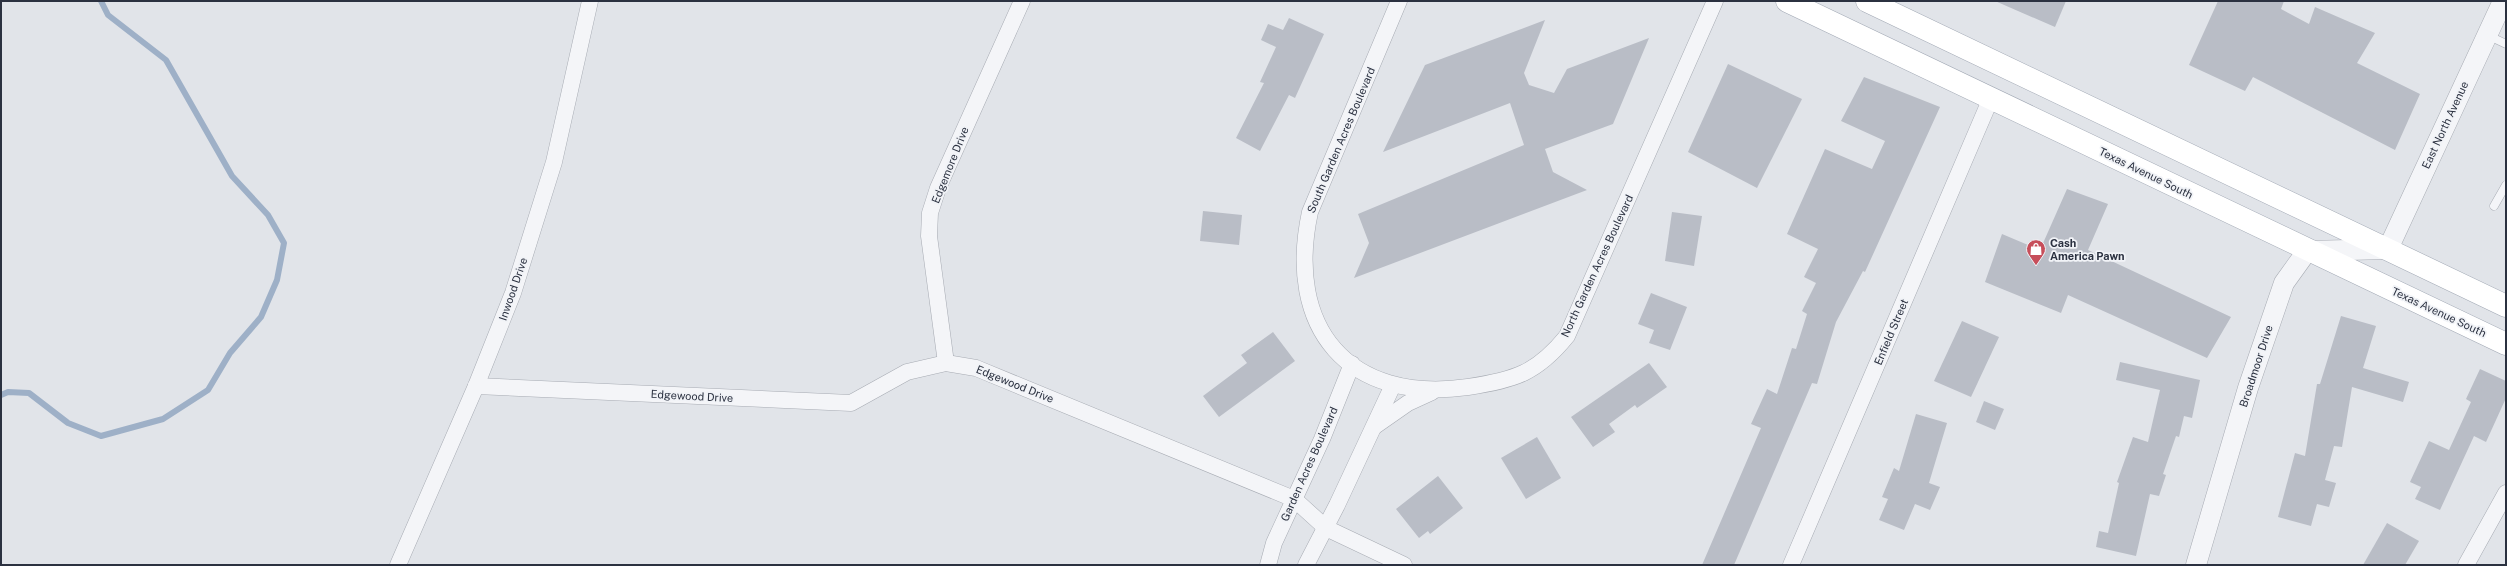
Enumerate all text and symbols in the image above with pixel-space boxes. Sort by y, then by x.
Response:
street label: South Garden Acres Boulevard [1305,65,1377,215]
street label: East North Avenue [2420,79,2470,171]
street label: Edgemore Drive [929,125,971,205]
street label: Texas Avenue South [2097,145,2195,201]
street label: North Garden Acres Boulevard [1559,193,1635,339]
place label: Cash America Pawn [2050,237,2125,262]
shop icon: Cash America Pawn [2025,238,2047,266]
street label: Inwood Drive [497,256,529,322]
street label: Texas Avenue South [2390,285,2488,339]
street label: Enfield Street [1872,297,1910,367]
street label: Broadmoor Drive [2237,323,2275,409]
street label: Edgewood Drive [974,363,1056,405]
street label: Edgewood Drive [650,388,734,404]
street label: Garden Acres Boulevard [1278,405,1340,523]

